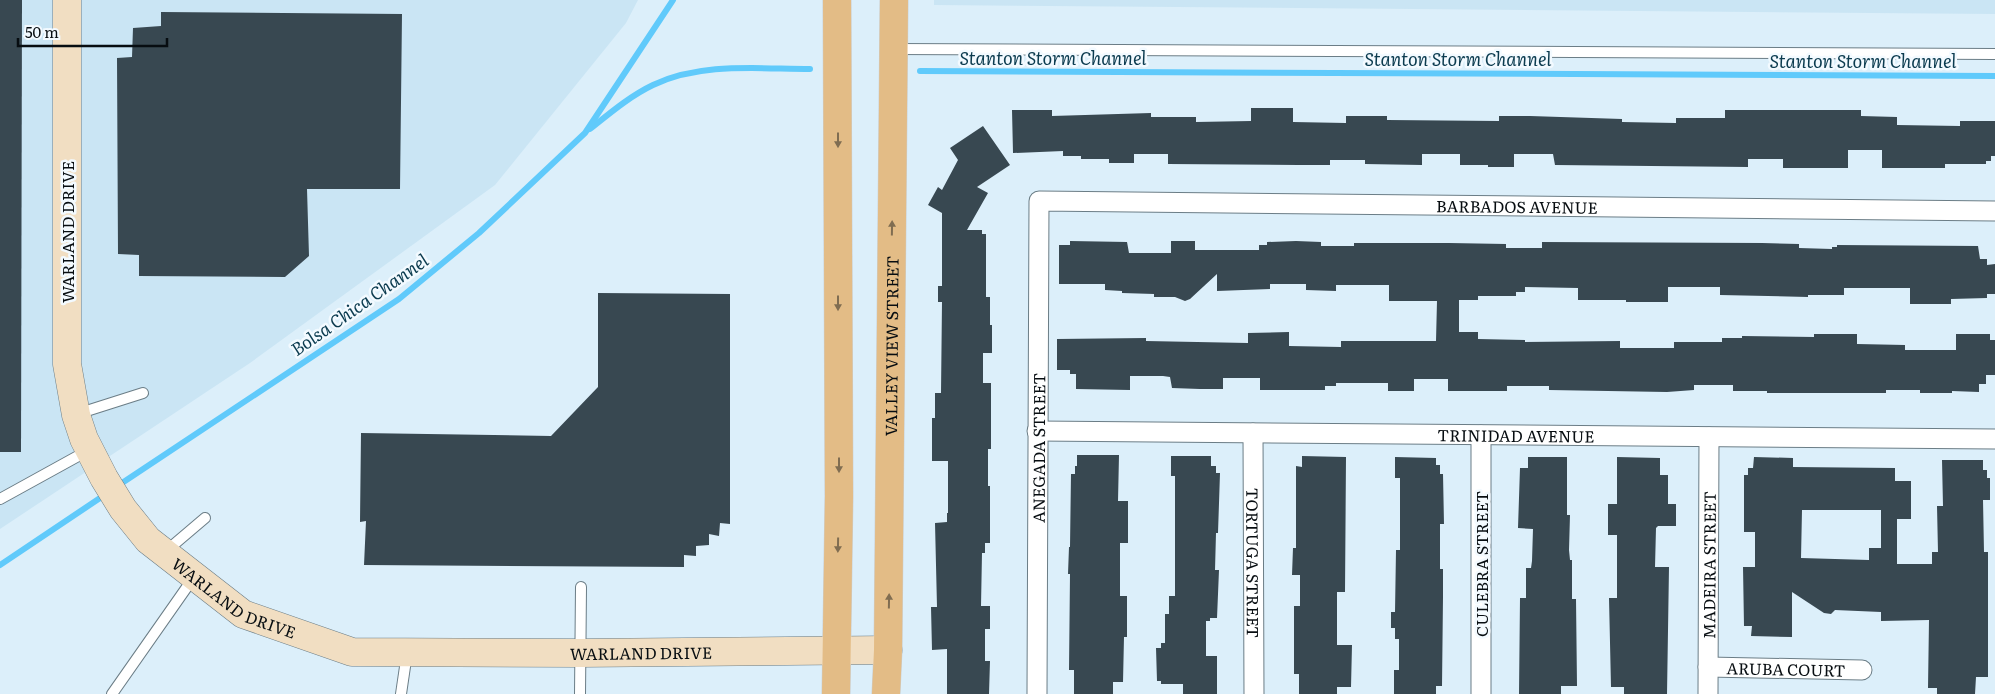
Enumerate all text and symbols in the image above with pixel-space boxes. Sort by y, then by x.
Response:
scale bar [18,15,166,47]
text: 50 m [25,20,59,43]
water label: Stanton Storm Channel [960,44,1147,71]
water label: Stanton Storm Channel [1365,45,1552,72]
water label: Stanton Storm Channel [1770,47,1957,74]
one-way arrow [834,132,842,148]
street label: WARLAND DRIVE [55,161,79,303]
street label: BARBADOS AVENUE [1436,193,1598,219]
one-way arrow [888,220,896,236]
water label: Bolsa Chica Channel [285,246,434,362]
street label: VALLEY VIEW STREET [878,256,904,436]
one-way arrow [834,295,842,311]
street label: ANEGADA STREET [1026,373,1050,523]
street label: TRINIDAD AVENUE [1437,422,1595,448]
one-way arrow [835,457,843,473]
street label: TORTUGA STREET [1241,488,1266,638]
street label: CULEBRA STREET [1469,491,1493,637]
street label: MADEIRA STREET [1696,491,1721,639]
one-way arrow [834,537,842,553]
street label: WARLAND DRIVE [167,551,299,644]
one-way arrow [885,593,893,609]
street label: WARLAND DRIVE [570,640,712,665]
street label: ARUBA COURT [1726,655,1846,682]

